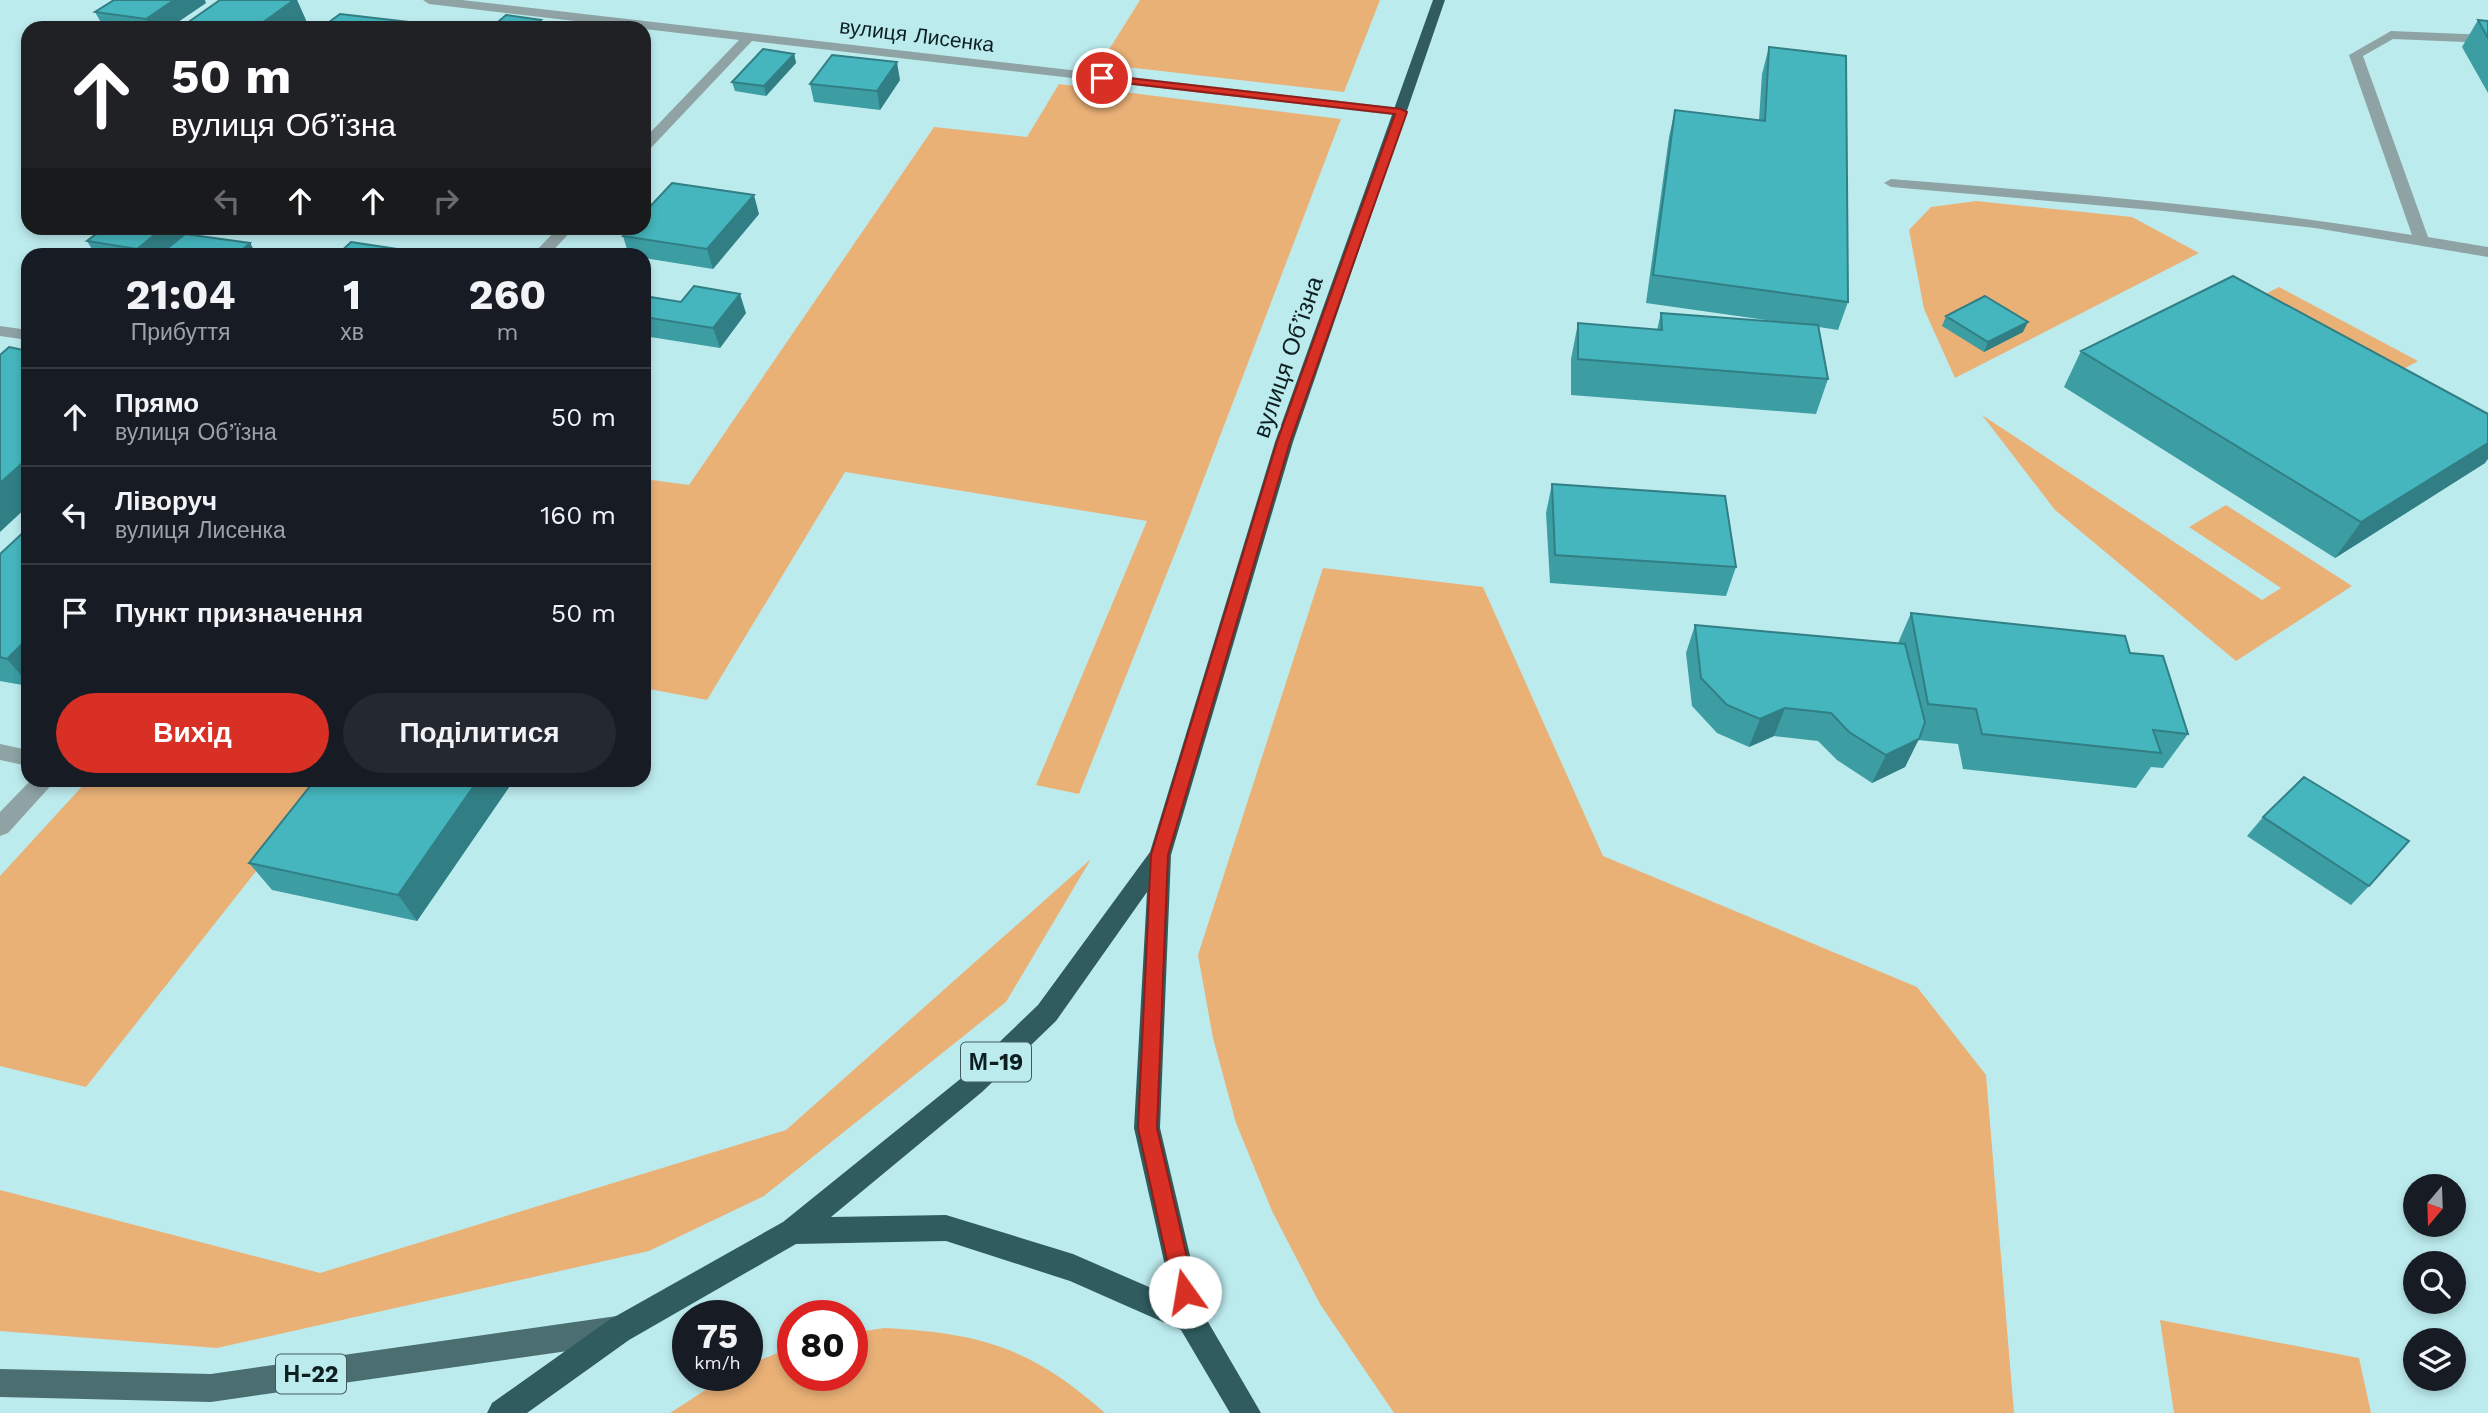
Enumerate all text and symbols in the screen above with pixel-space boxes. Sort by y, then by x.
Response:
street label: вулиця Лисенка [838,13,996,57]
text: 50 m [171,47,291,105]
pin [1072,48,1132,108]
icon: ahead [56,49,147,140]
icon: arrive [1083,59,1121,97]
text: вулиця Об’їзна [171,106,396,144]
icon: left [208,182,246,220]
icon: ahead [281,182,319,220]
icon: ahead [354,182,392,220]
icon: right [427,182,465,220]
text: 21:04 [126,270,236,319]
text: 1 [343,270,361,319]
text: 260 [468,270,546,319]
street label: вулиця Об’їзна [1247,272,1329,441]
text: Прибуття [131,319,231,346]
text: хв [340,319,364,346]
text: m [496,319,518,346]
text: Прямо [115,388,199,418]
icon: ahead [56,398,94,436]
text: 50 m [551,402,616,432]
text: вулиця Об’їзна [115,419,277,446]
text: Ліворуч [115,486,217,516]
icon: left [56,496,94,534]
text: 160 m [540,500,616,530]
text: вулиця Лисенка [115,517,286,544]
icon: arrive [56,594,94,632]
text: Пункт призначення [115,598,363,628]
text: 50 m [551,598,616,628]
button: Вихід [56,693,329,773]
button: Поділитися [343,693,616,773]
road number: М-19 [961,1042,1031,1082]
north arrow [2403,1174,2466,1237]
map controls [2403,1174,2466,1391]
button: search [2403,1251,2466,1314]
position arrow [1148,1255,1222,1329]
speed limit sign: 80 [777,1300,868,1391]
text: 75 [697,1315,738,1357]
button: layers [2403,1328,2466,1391]
text: km/h [694,1352,741,1373]
road number: Н-22 [276,1354,346,1394]

